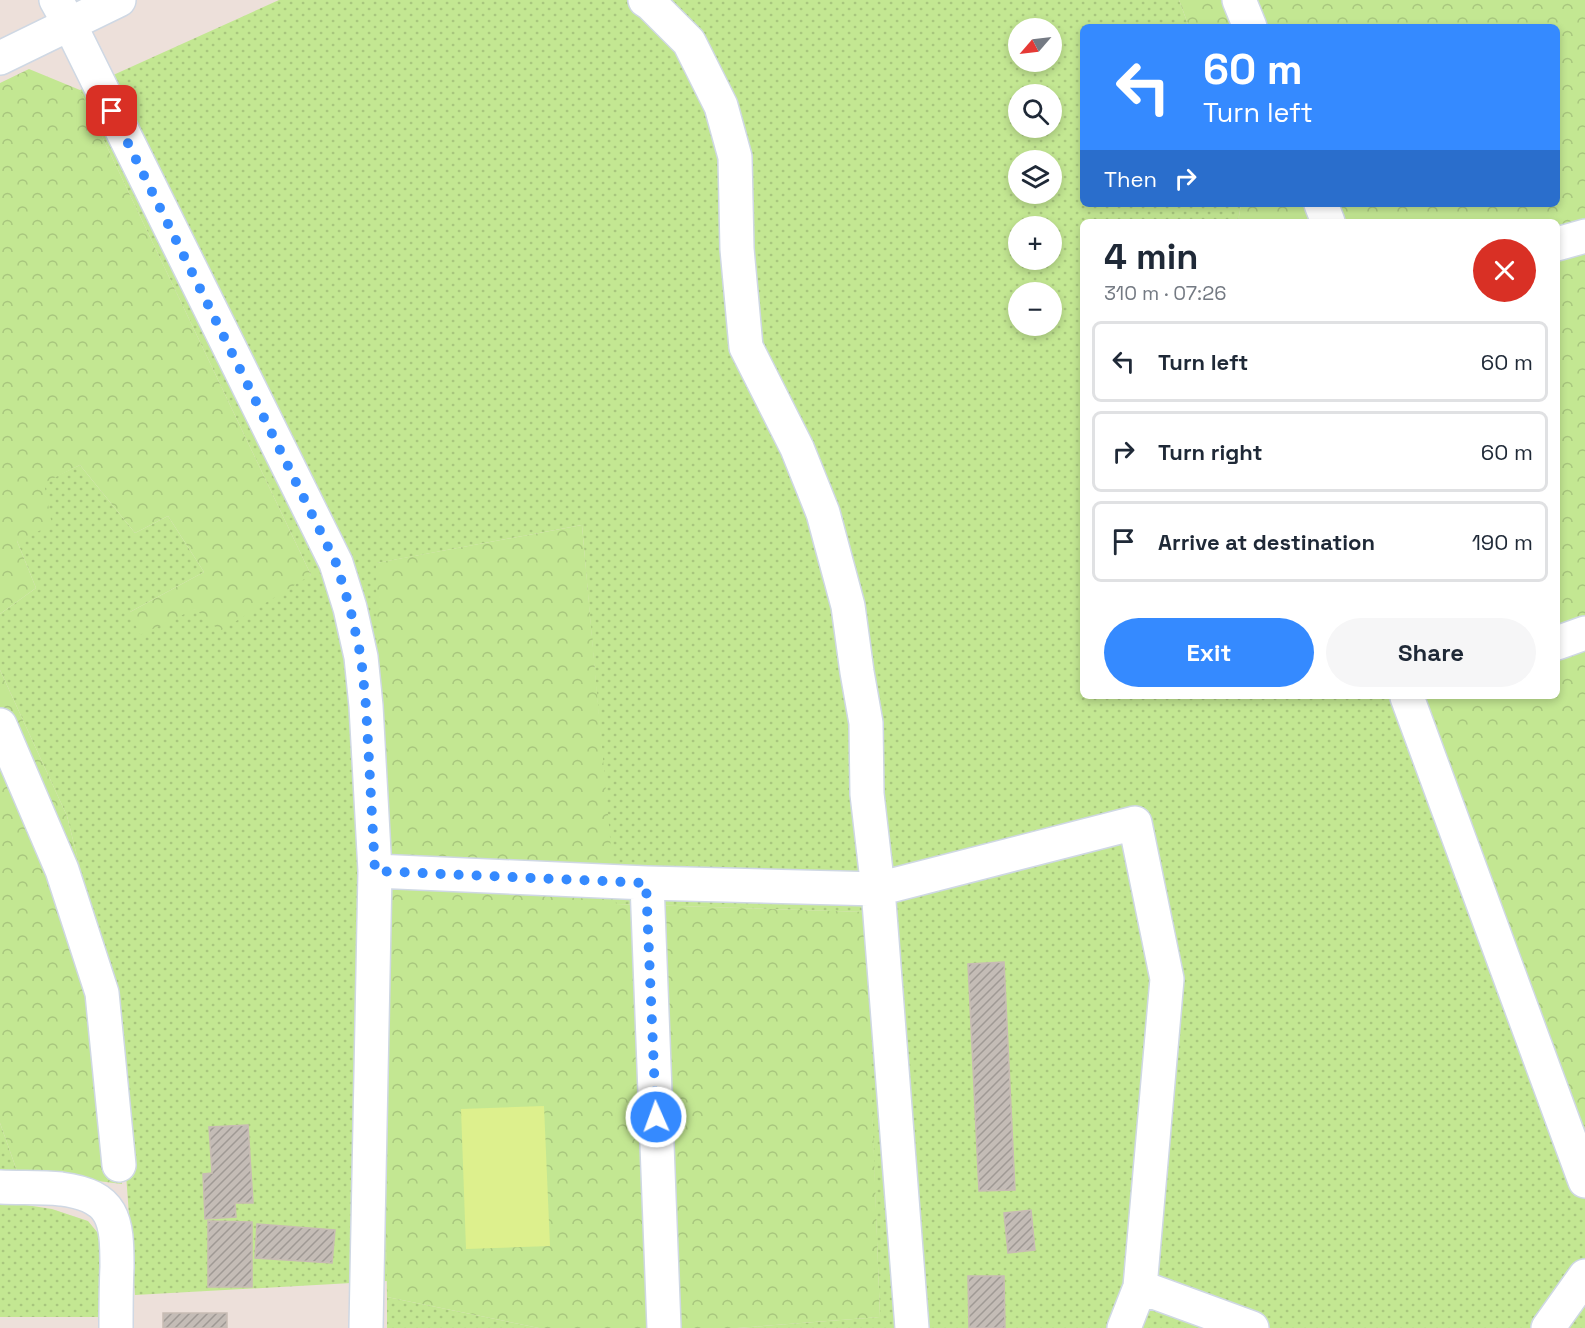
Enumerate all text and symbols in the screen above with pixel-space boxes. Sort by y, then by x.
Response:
north arrow [1008,18,1062,72]
map controls [1008,18,1062,336]
text: 60 m [1203,43,1303,96]
icon: left [1104,48,1182,126]
button: search [1008,84,1062,138]
pin [86,85,137,136]
icon: arrive [95,94,128,127]
text: Turn left [1203,95,1313,130]
button: layers [1008,150,1062,204]
icon: right [1169,162,1202,195]
text: Then [1104,165,1157,193]
button: + [1008,216,1062,270]
text: 4 min [1104,234,1199,280]
button: close [1473,239,1536,302]
text: 310 m · 07:26 [1104,280,1226,306]
button: − [1008,282,1062,336]
icon: left [1107,345,1140,378]
text: Turn left [1158,348,1248,376]
text: 60 m [1481,348,1533,376]
icon: right [1107,435,1140,468]
text: Turn right [1158,438,1263,466]
text: 60 m [1481,438,1533,466]
icon: arrive [1107,525,1140,558]
text: Arrive at destination [1158,528,1375,556]
text: 190 m [1472,528,1533,556]
button: Exit [1104,618,1314,687]
button: Share [1326,618,1536,687]
position arrow [624,1085,688,1149]

